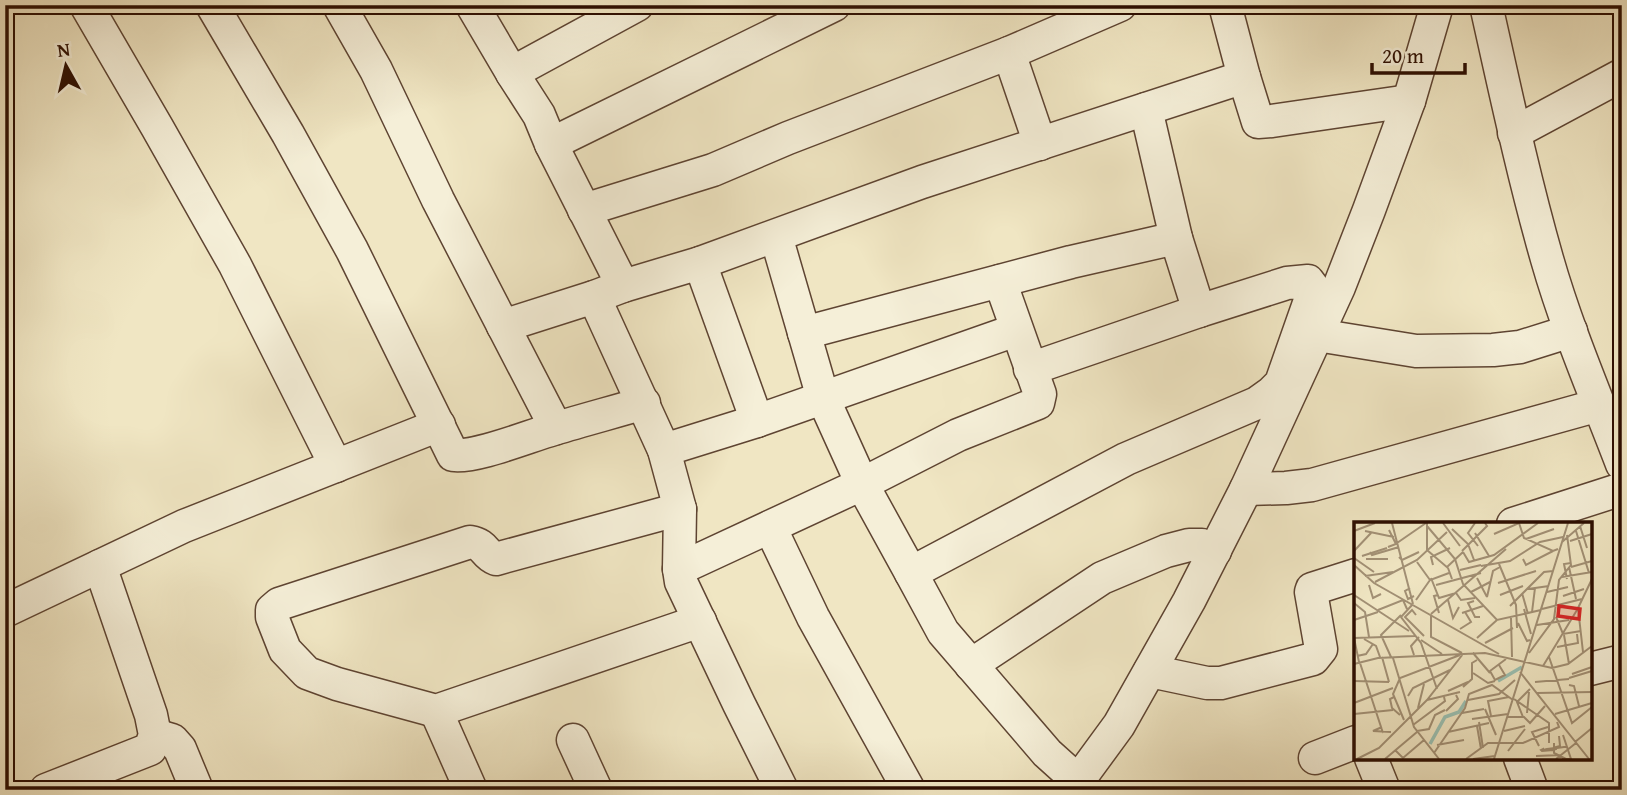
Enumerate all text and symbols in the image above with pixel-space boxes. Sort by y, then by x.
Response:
north arrow [32,32,102,102]
scale bar [1372,32,1464,76]
text: N [55,34,72,64]
text: 20 m [1382,40,1424,71]
inset map [1354,522,1592,760]

